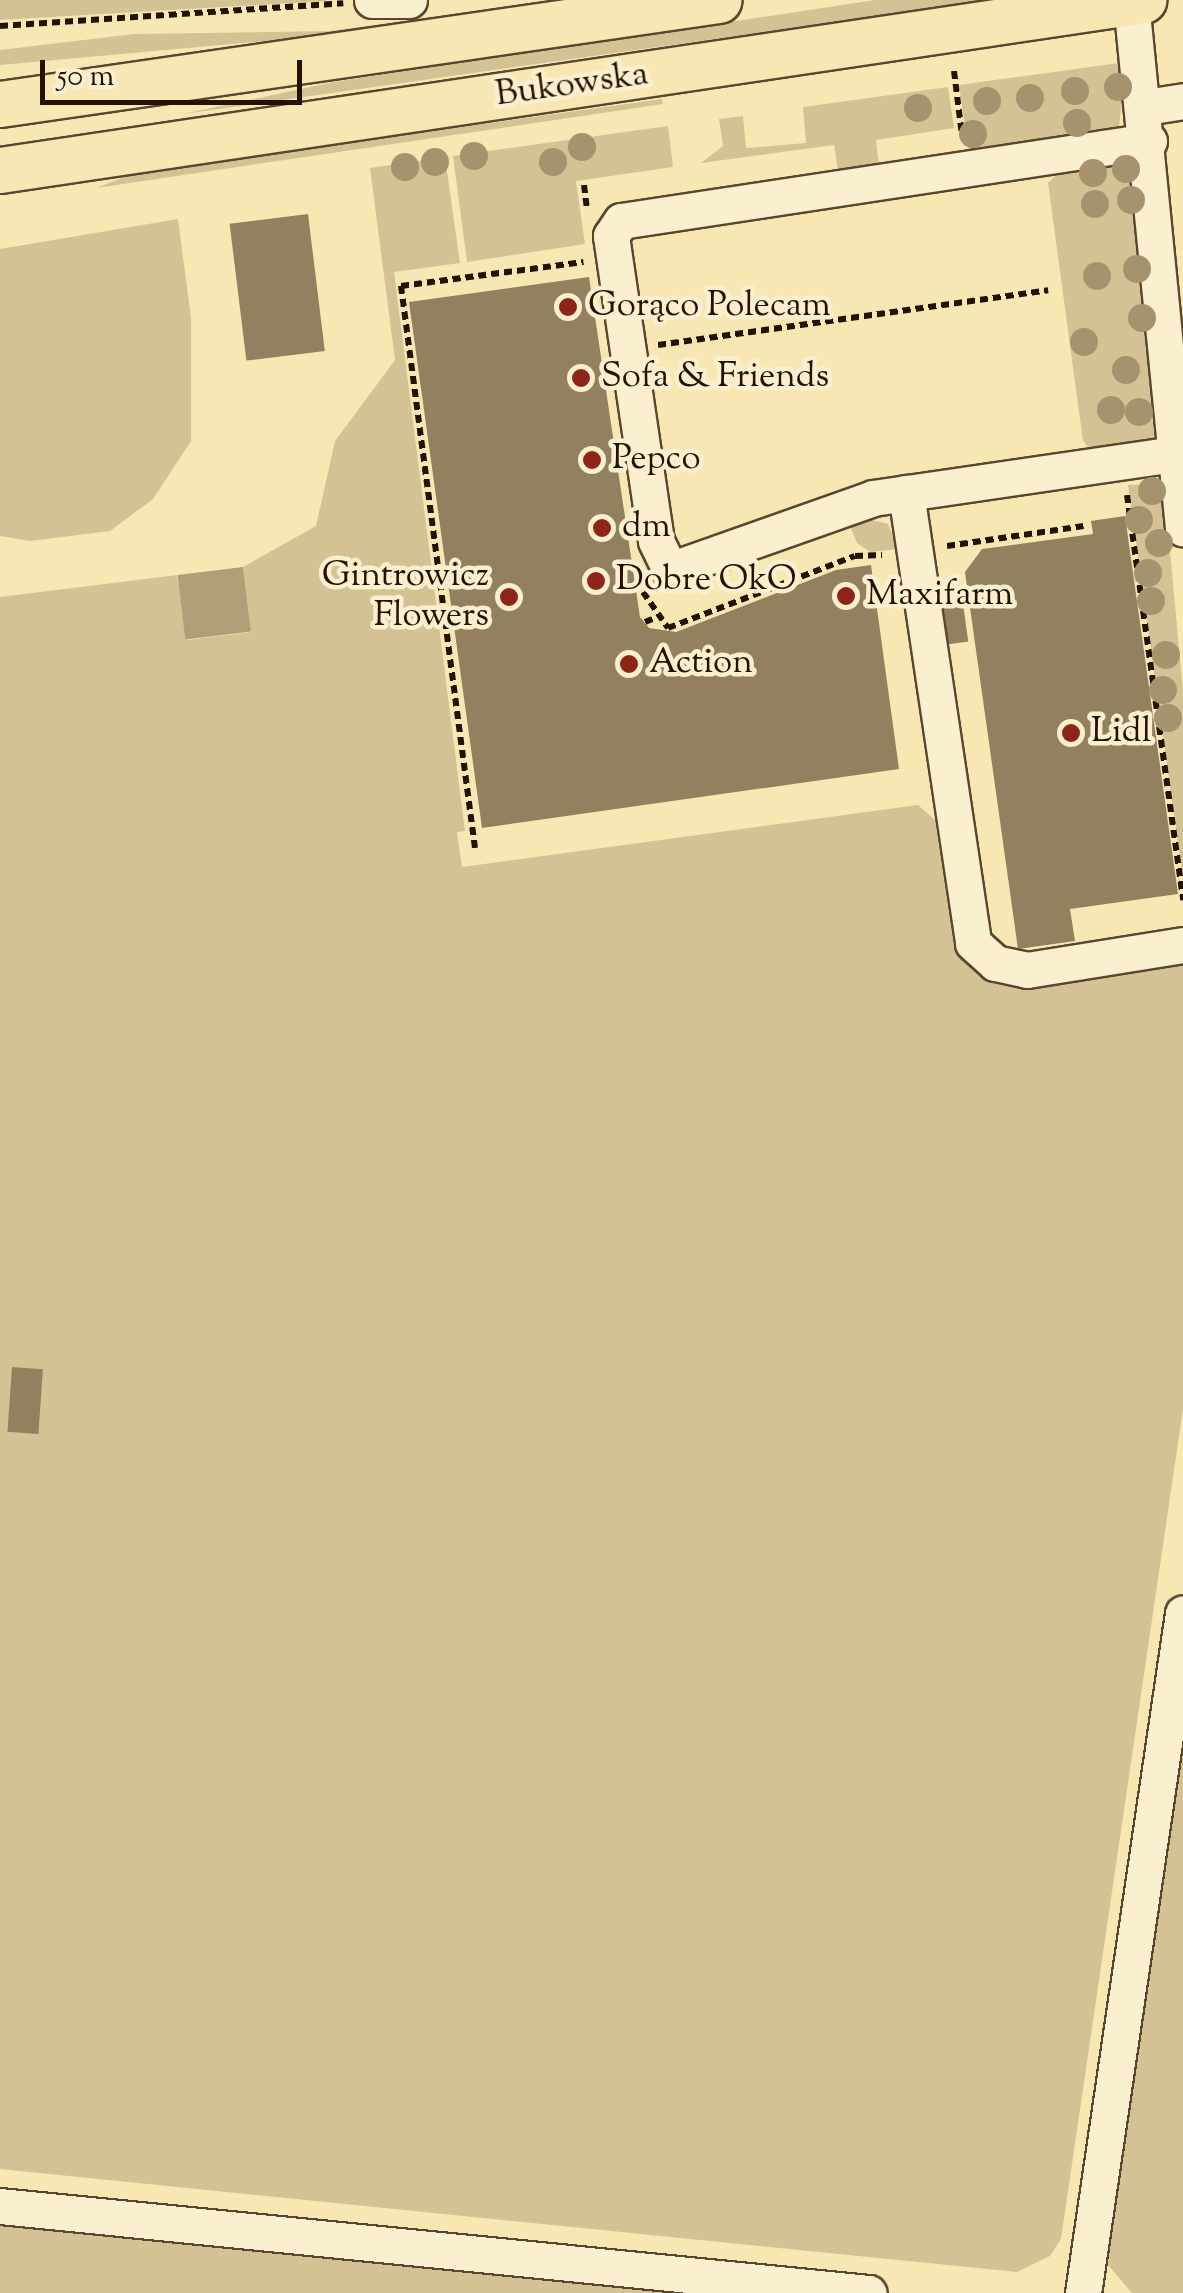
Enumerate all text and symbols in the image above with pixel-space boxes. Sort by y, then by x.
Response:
scale bar [45,40,308,102]
street label: Bukowska [493,54,651,118]
text: 50 m [57,56,114,99]
place label: Gorąco Polecam [588,286,831,328]
marker: Gorąco Polecam [557,296,579,318]
place label: Sofa & Friends [601,357,829,399]
marker: Sofa & Friends [570,367,592,389]
place label: Pepco [612,439,701,481]
marker: Pepco [581,449,603,471]
place label: dm [622,507,671,549]
marker: dm [591,517,613,539]
place label: Gintrowicz Flowers [322,556,489,638]
place label: Dobre OkO [616,560,797,602]
marker: Dobre OkO [585,570,607,592]
place label: Maxifarm [866,575,1013,617]
marker: Maxifarm [835,585,857,607]
marker: Gintrowicz Flowers [498,586,520,608]
place label: Action [649,643,753,685]
marker: Action [618,653,640,675]
place label: Lidl [1091,712,1151,754]
marker: Lidl [1060,722,1082,744]

